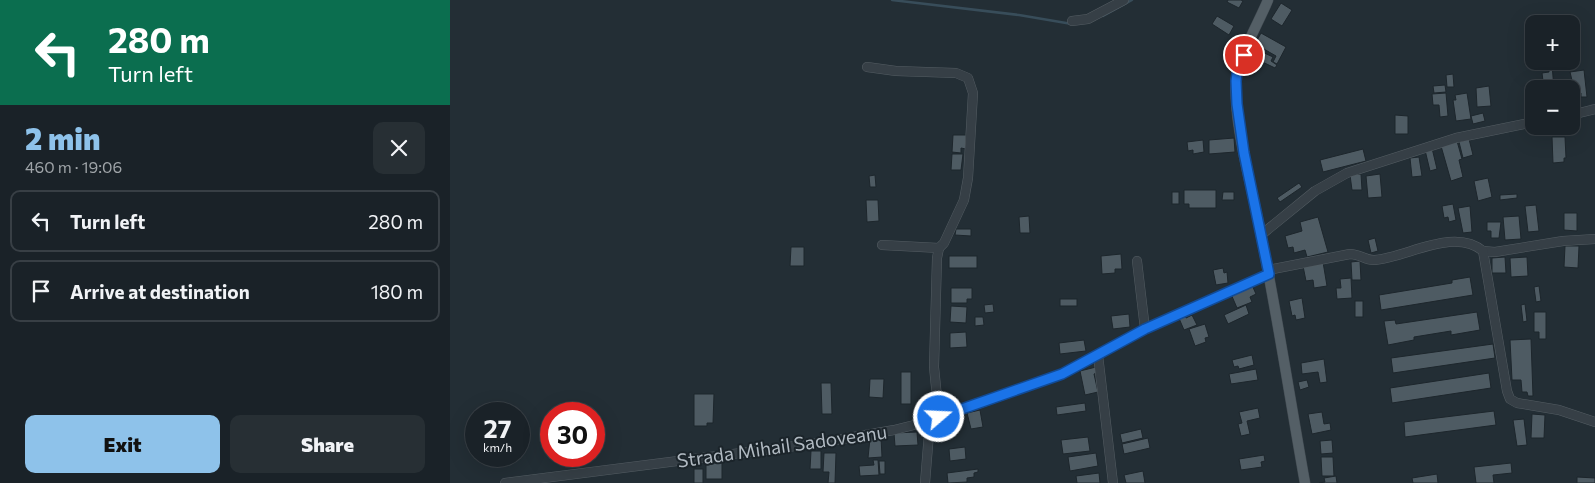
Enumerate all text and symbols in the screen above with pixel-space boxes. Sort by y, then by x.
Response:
map controls [1525,15,1580,135]
button: + [1525,15,1580,70]
text: 280 m [108,17,210,60]
icon: left [25,20,90,85]
pin [1223,34,1265,76]
icon: arrive [1230,41,1258,69]
text: Turn left [108,60,193,87]
button: − [1525,80,1580,135]
text: 2 min [25,119,100,156]
button: close [373,122,425,174]
text: 460 m · 19:06 [25,157,122,176]
icon: left [27,207,55,235]
text: Turn left [70,210,145,233]
text: 280 m [368,210,423,233]
icon: arrive [27,277,55,305]
text: Arrive at destination [70,280,250,303]
text: 180 m [371,280,423,303]
position arrow [912,390,964,442]
speed limit sign: 30 [540,402,605,467]
text: 27 [484,413,511,443]
button: Exit [25,415,220,473]
button: Share [230,415,425,473]
street label: Strada Mihail Sadoveanu [675,419,888,472]
text: km/h [483,440,512,454]

